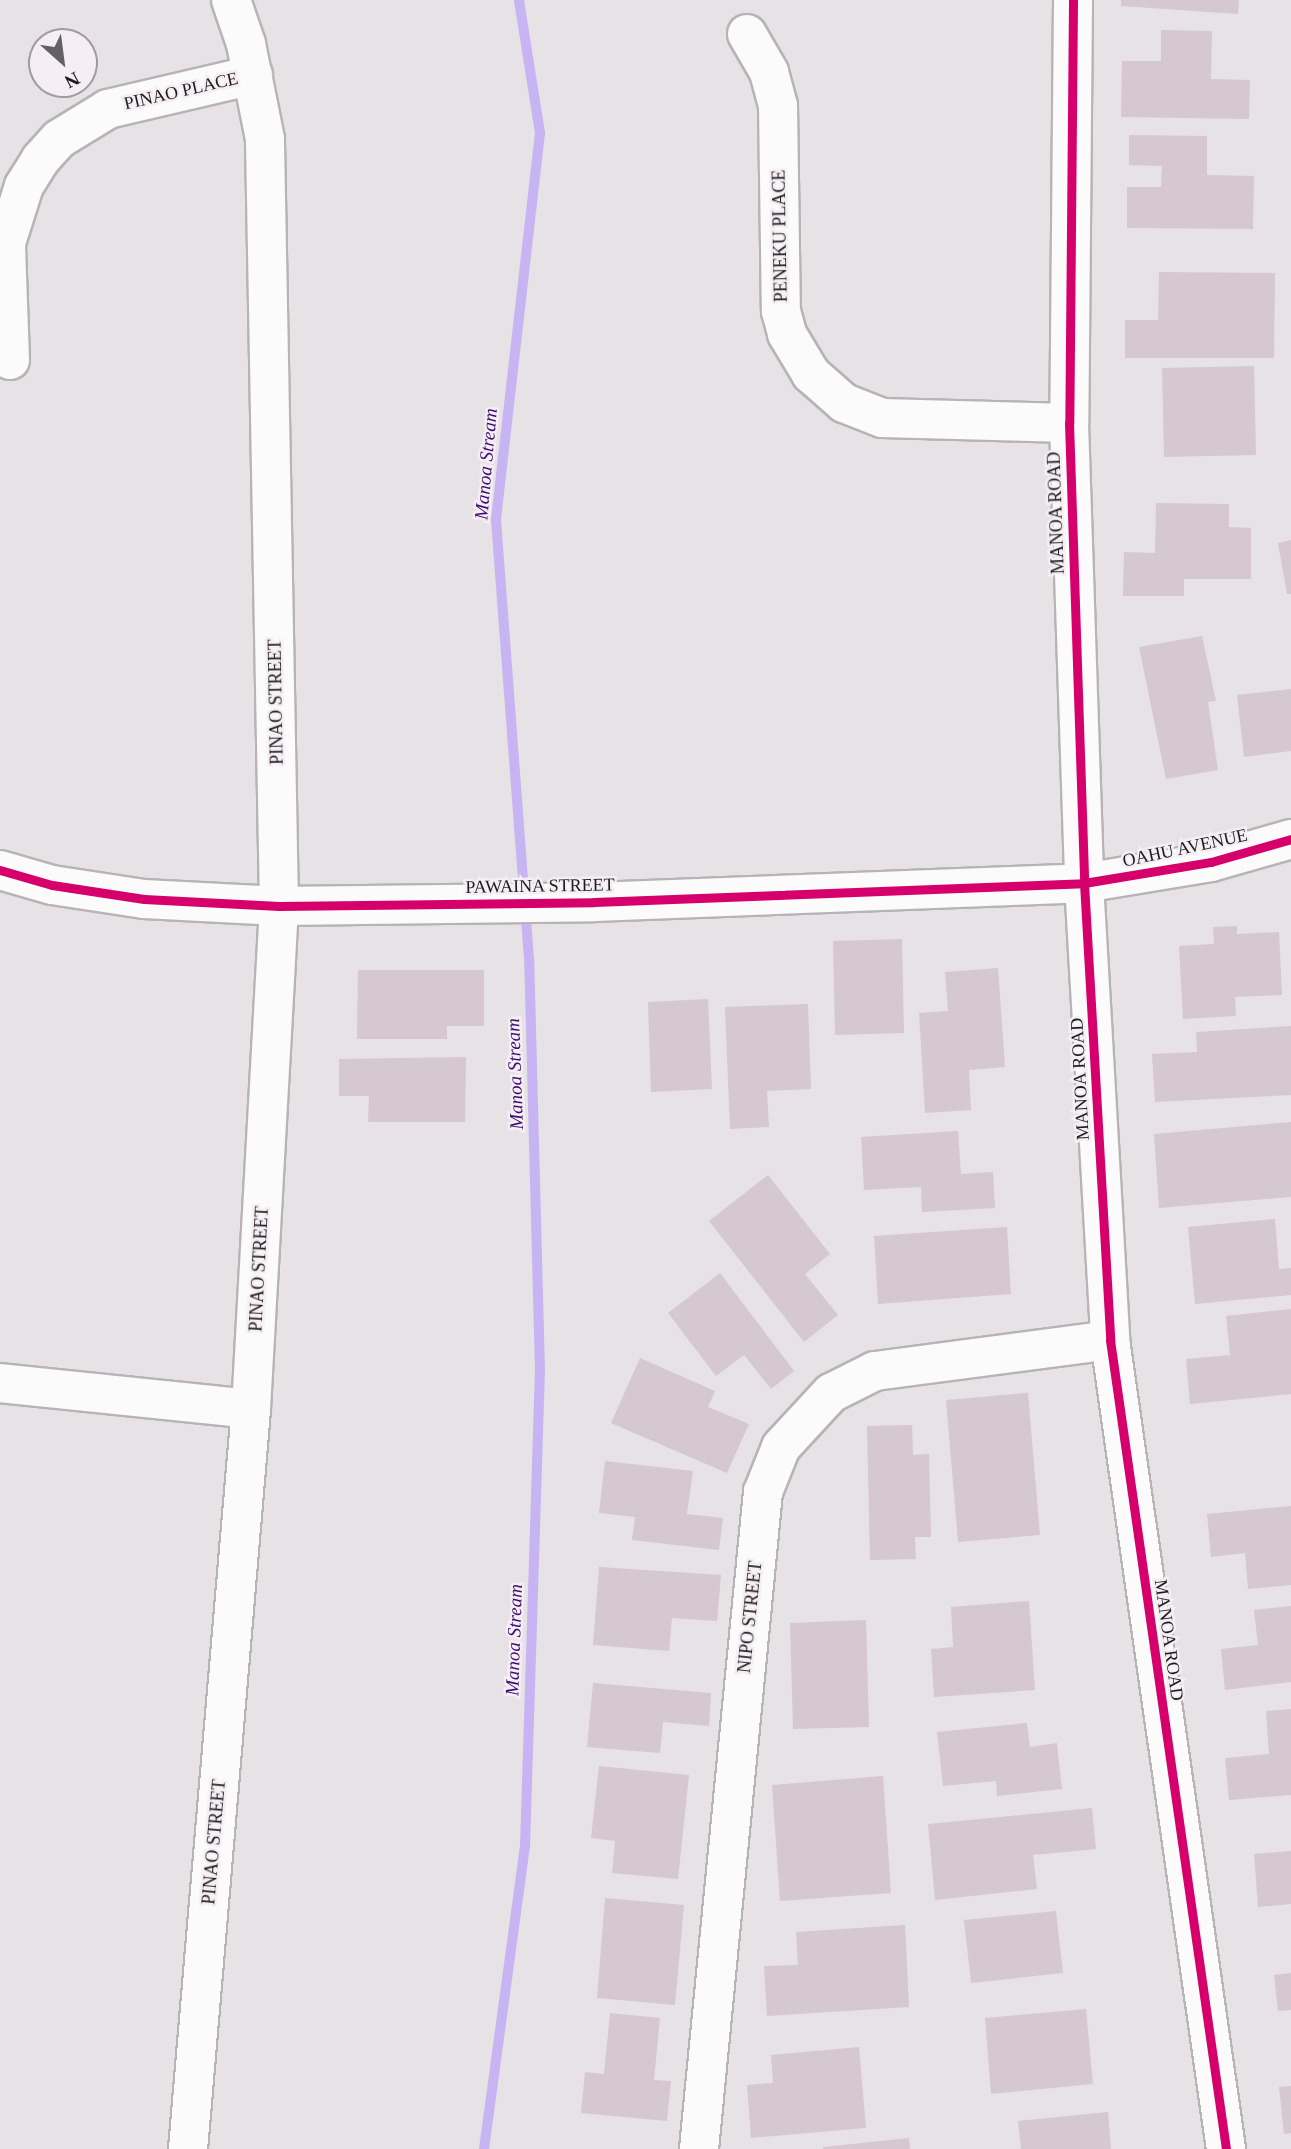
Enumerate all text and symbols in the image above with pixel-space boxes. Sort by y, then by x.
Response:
north arrow [28,28,98,98]
street label: PINAO PLACE [122,67,240,115]
text: N [61,68,83,93]
street label: PENEKU PLACE [768,170,792,302]
water label: Manoa Stream [470,407,502,521]
street label: MANOA ROAD [1043,451,1069,575]
street label: PINAO STREET [264,639,288,765]
street label: OAHU AVENUE [1120,824,1250,872]
street label: PAWAINA STREET [465,874,615,898]
street label: MANOA ROAD [1066,1017,1094,1141]
water label: Manoa Stream [502,1018,528,1130]
street label: PINAO STREET [245,1206,273,1332]
street label: NIPO STREET [733,1560,767,1674]
street label: MANOA ROAD [1150,1577,1188,1703]
water label: Manoa Stream [501,1584,527,1696]
street label: PINAO STREET [198,1779,230,1905]

